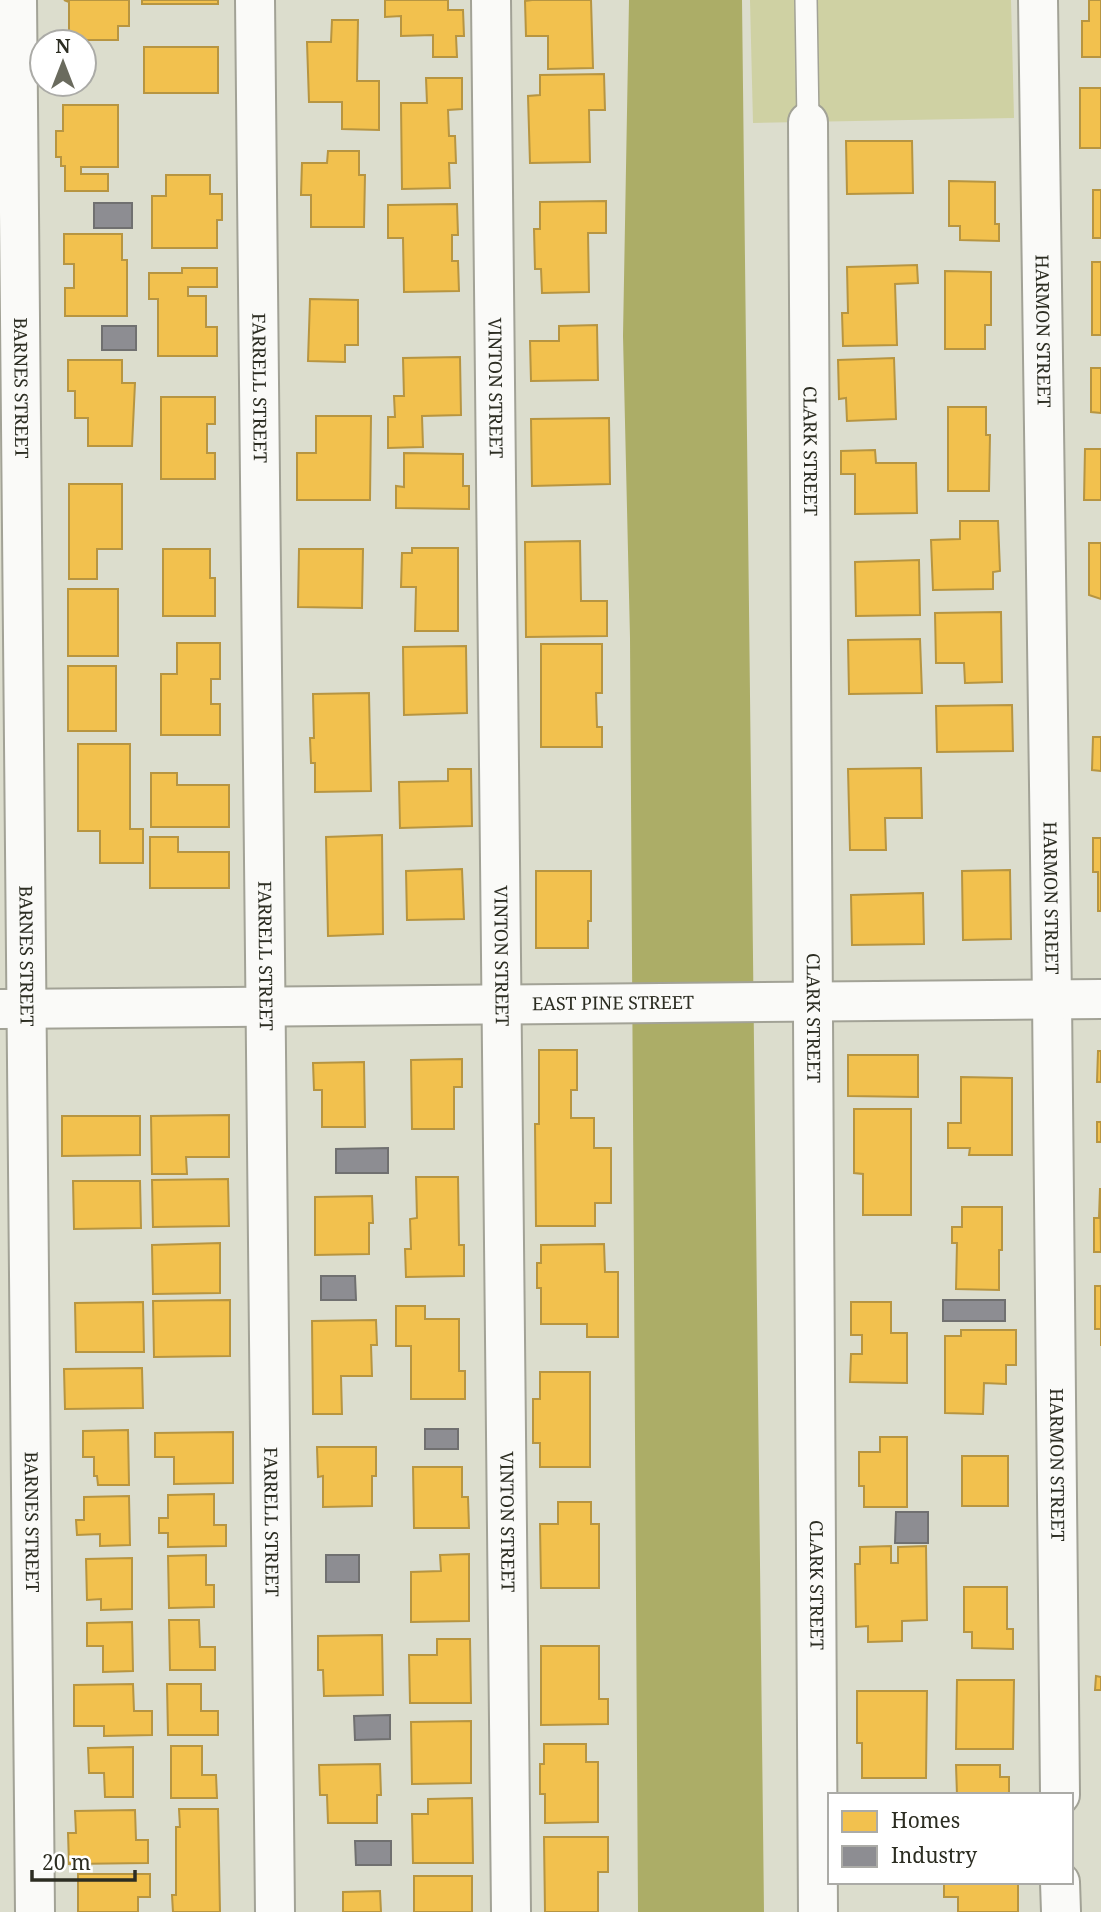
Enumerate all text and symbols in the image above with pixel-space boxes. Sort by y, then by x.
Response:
north arrow [28,28,98,98]
text: N [56,33,71,59]
street label: HARMON STREET [1031,254,1057,408]
street label: FARRELL STREET [247,313,273,463]
street label: BARNES STREET [9,317,34,459]
street label: VINTON STREET [483,317,509,458]
street label: CLARK STREET [798,386,823,516]
street label: HARMON STREET [1039,821,1065,975]
street label: FARRELL STREET [253,881,279,1031]
street label: BARNES STREET [14,885,40,1027]
street label: VINTON STREET [489,885,515,1026]
street label: CLARK STREET [802,953,826,1083]
street label: EAST PINE STREET [532,990,694,1015]
street label: HARMON STREET [1045,1388,1070,1542]
street label: FARRELL STREET [259,1447,285,1597]
street label: BARNES STREET [20,1451,45,1593]
street label: VINTON STREET [495,1451,521,1592]
street label: CLARK STREET [805,1520,830,1650]
legend [828,1793,1073,1884]
text: Homes [891,1806,960,1834]
scale bar [32,1839,135,1883]
text: Industry [891,1841,977,1869]
text: 20 m [42,1848,91,1876]

